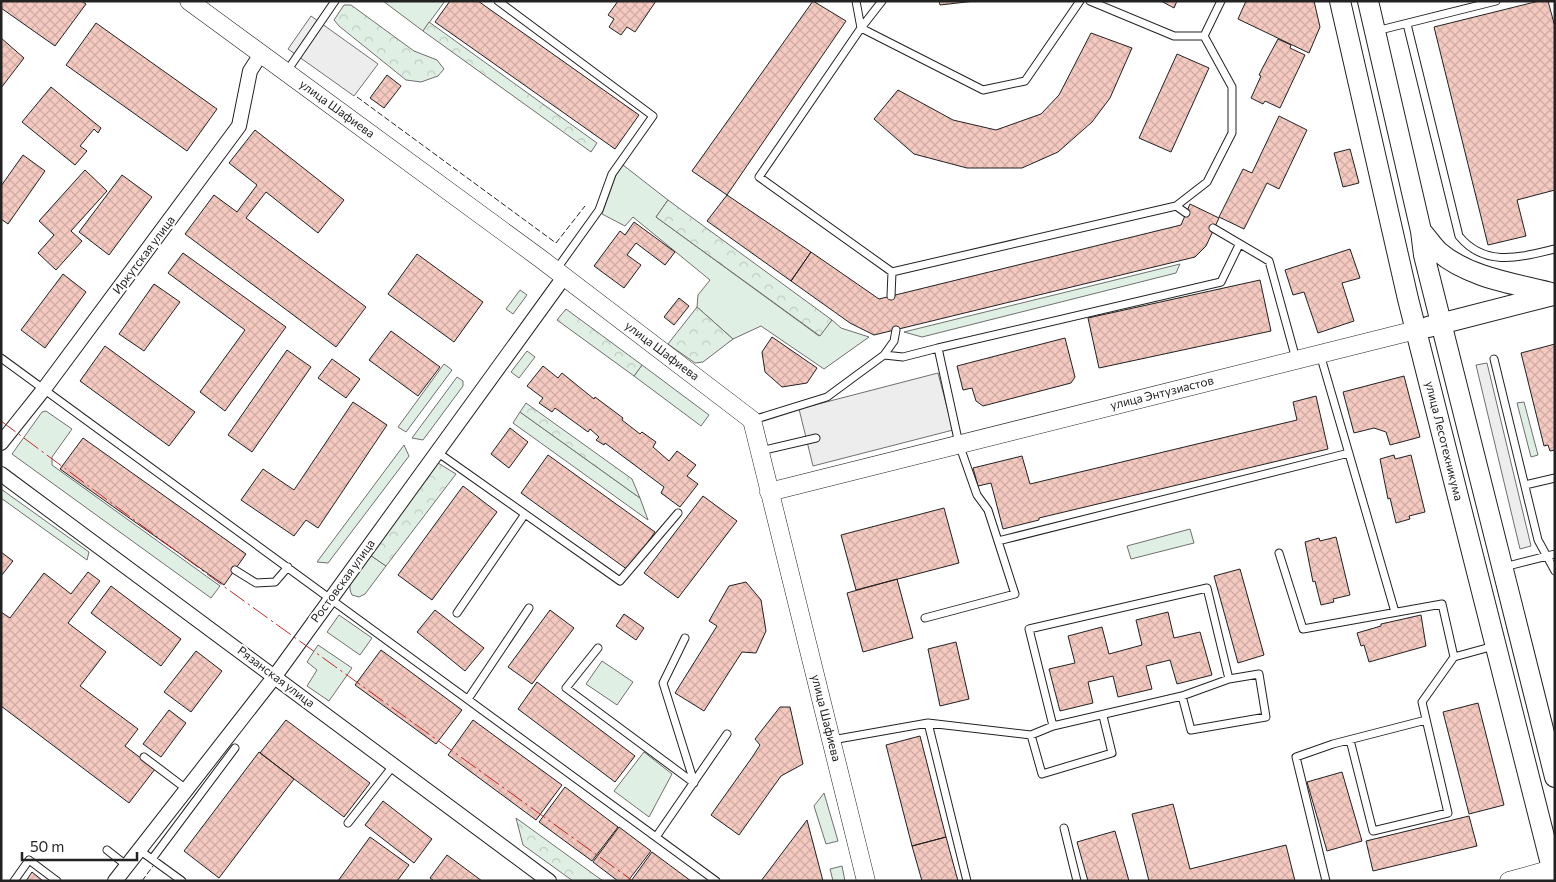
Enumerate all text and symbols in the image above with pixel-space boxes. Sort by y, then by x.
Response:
street label: улица Шафиева [297,76,378,140]
street label: Иркутская улица [109,213,177,296]
street label: улица Шафиева [623,318,702,383]
street label: улица Энтузиастов [1109,372,1215,412]
street label: улица Лесотехникума [1423,379,1467,502]
street label: Ростовская улица [307,536,377,625]
street label: Рязанская улица [235,643,318,710]
street label: улица Шафиева [809,673,845,763]
scale bar [22,830,138,862]
text: 50 m [30,837,64,855]

